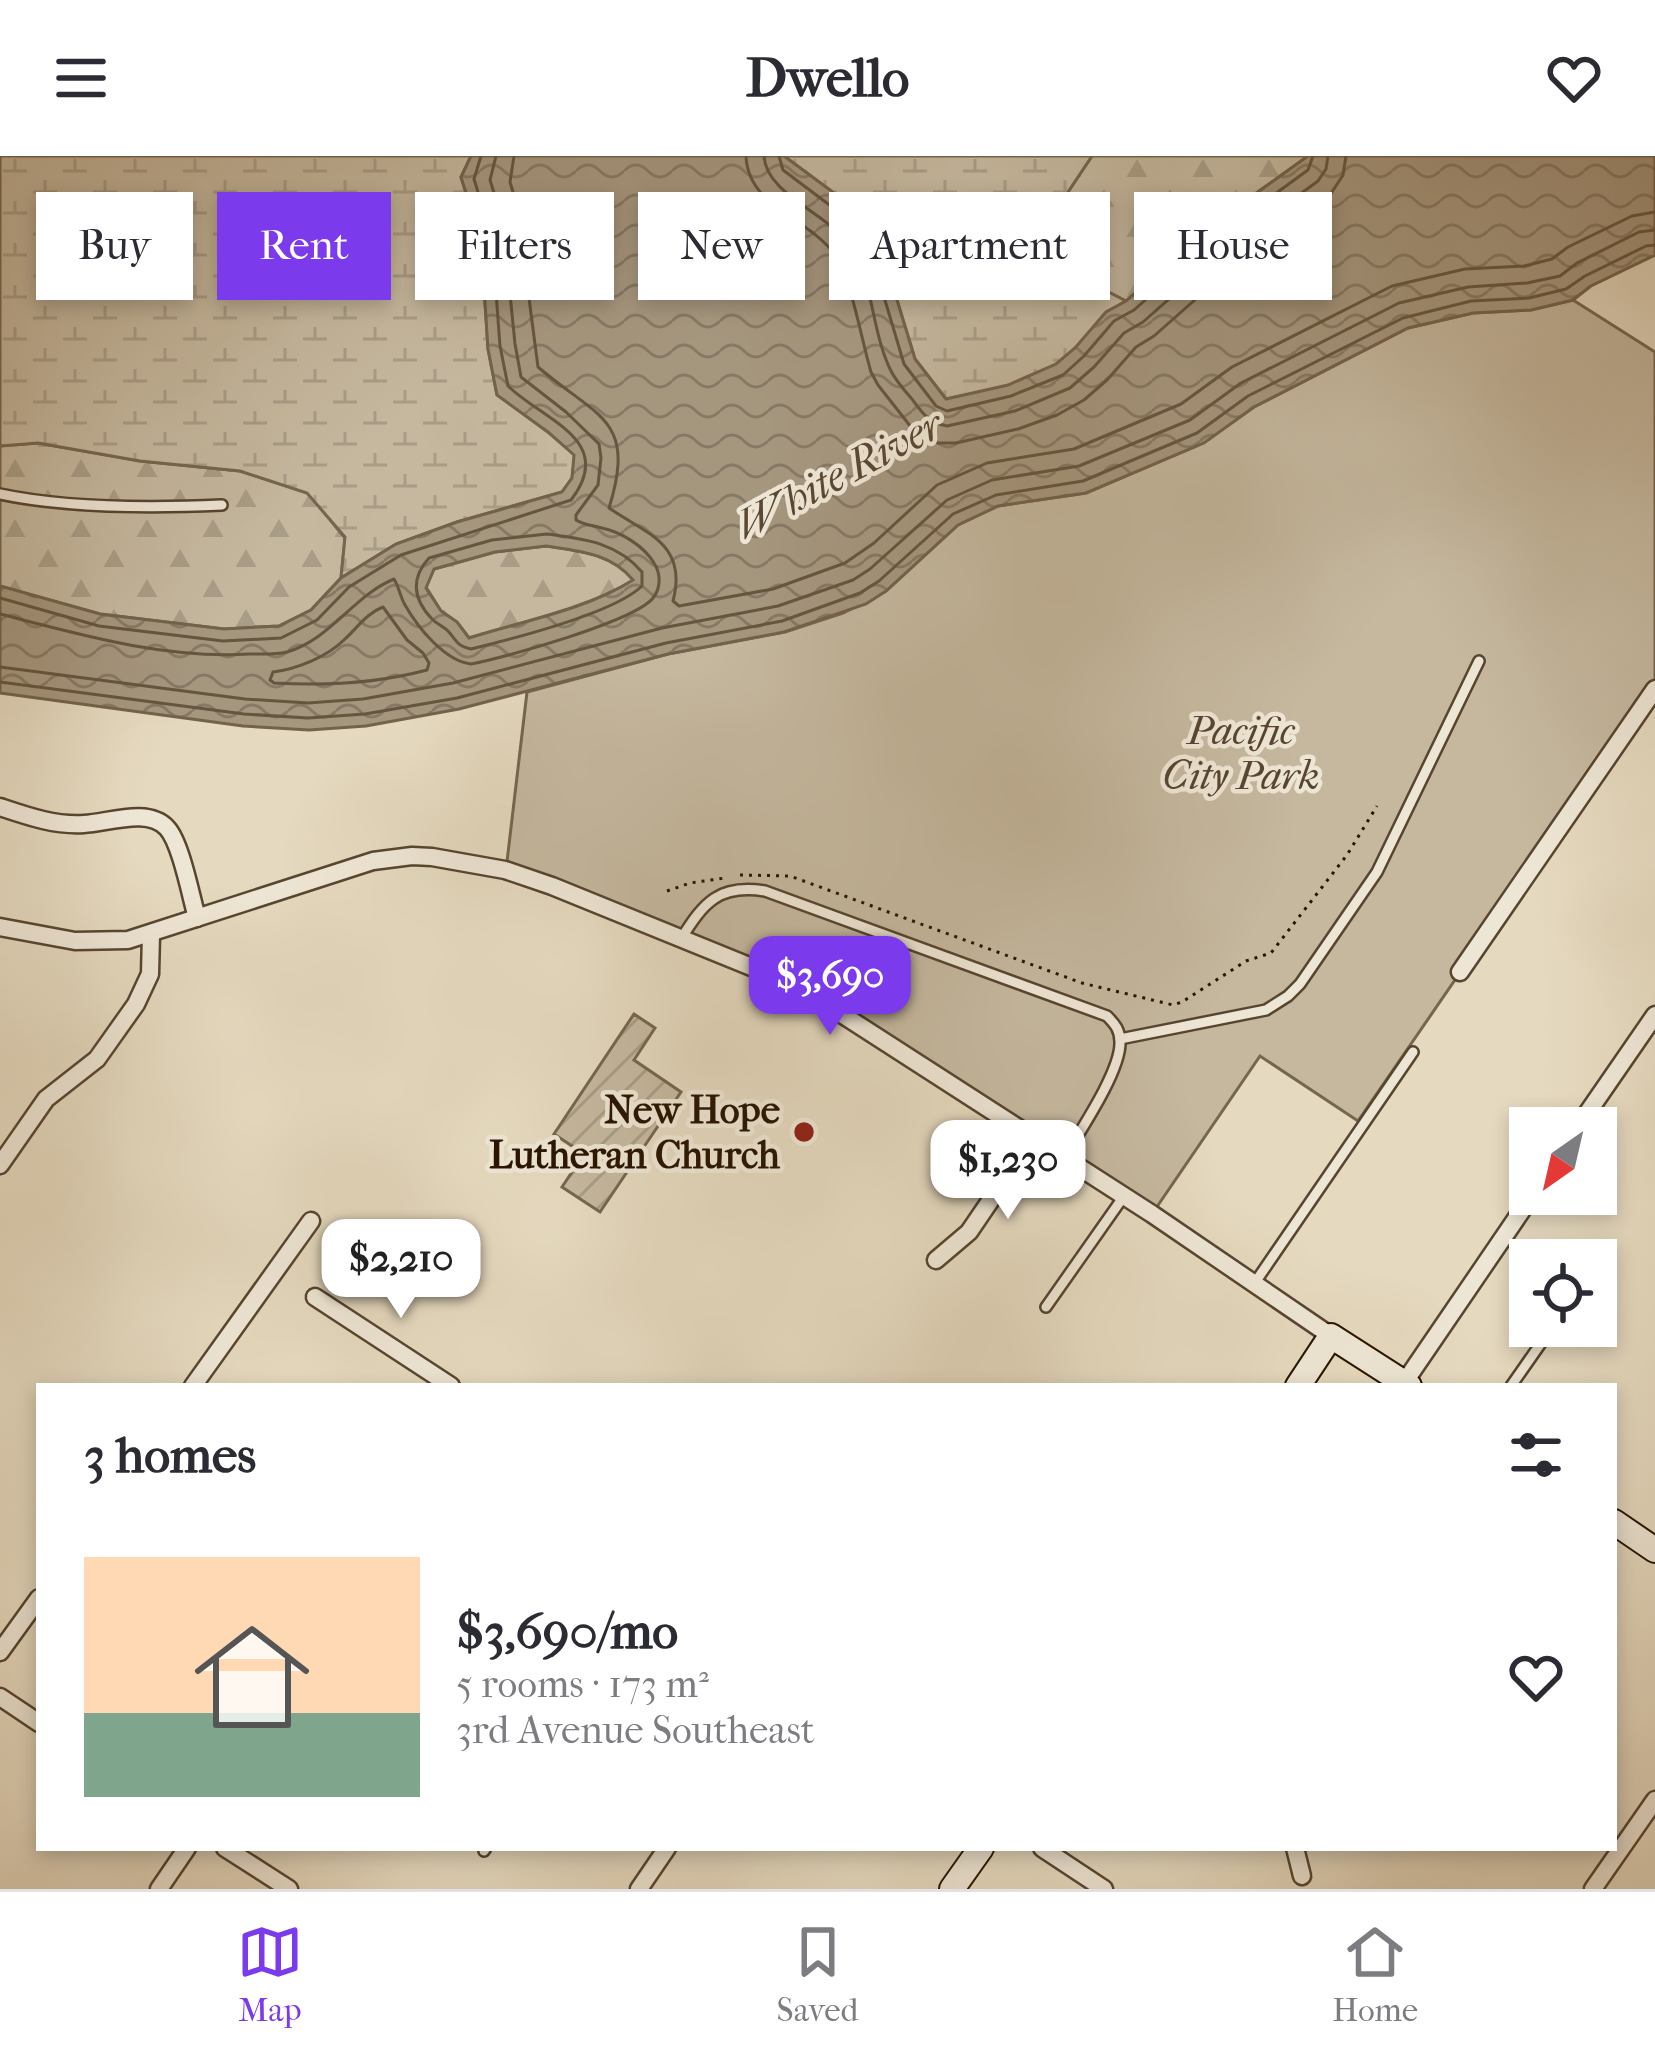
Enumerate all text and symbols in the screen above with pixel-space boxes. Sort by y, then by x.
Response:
icon: menu [48,45,114,111]
icon: heart [1541,45,1607,111]
text: Dwello [746,47,909,110]
chip: Buy [36,192,193,300]
chip: Rent [217,192,391,300]
chip: Filters [415,192,614,300]
chip: New [638,192,805,300]
chip: Apartment [829,192,1110,300]
chip: House [1134,192,1332,300]
water label: White River [727,399,954,550]
park label: Pacific City Park [1163,708,1319,799]
pin: $3,690 [732,936,928,1038]
text: $3,690 [776,952,884,998]
place label: New Hope Lutheran Church [489,1087,781,1178]
north arrow [1509,1107,1617,1215]
map controls [1509,1107,1617,1347]
marker: New Hope Lutheran Church [791,1119,817,1145]
pin: $1,230 [910,1120,1106,1222]
text: $1,230 [957,1136,1059,1182]
pin: $2,210 [303,1219,499,1321]
text: $2,210 [349,1235,453,1281]
button: locate [1509,1239,1617,1347]
icon: filters [1503,1422,1569,1488]
text: 3 homes [84,1425,256,1485]
text: $3,690/mo [456,1601,678,1661]
icon: home [180,1605,324,1749]
icon: heart [1503,1644,1569,1710]
text: 5 rooms · 173 m² [456,1661,709,1707]
text: 3rd Avenue Southeast [456,1707,815,1753]
tab: Map [237,1919,303,2030]
tab: Saved [777,1919,858,2030]
tab: Home [1332,1919,1418,2030]

